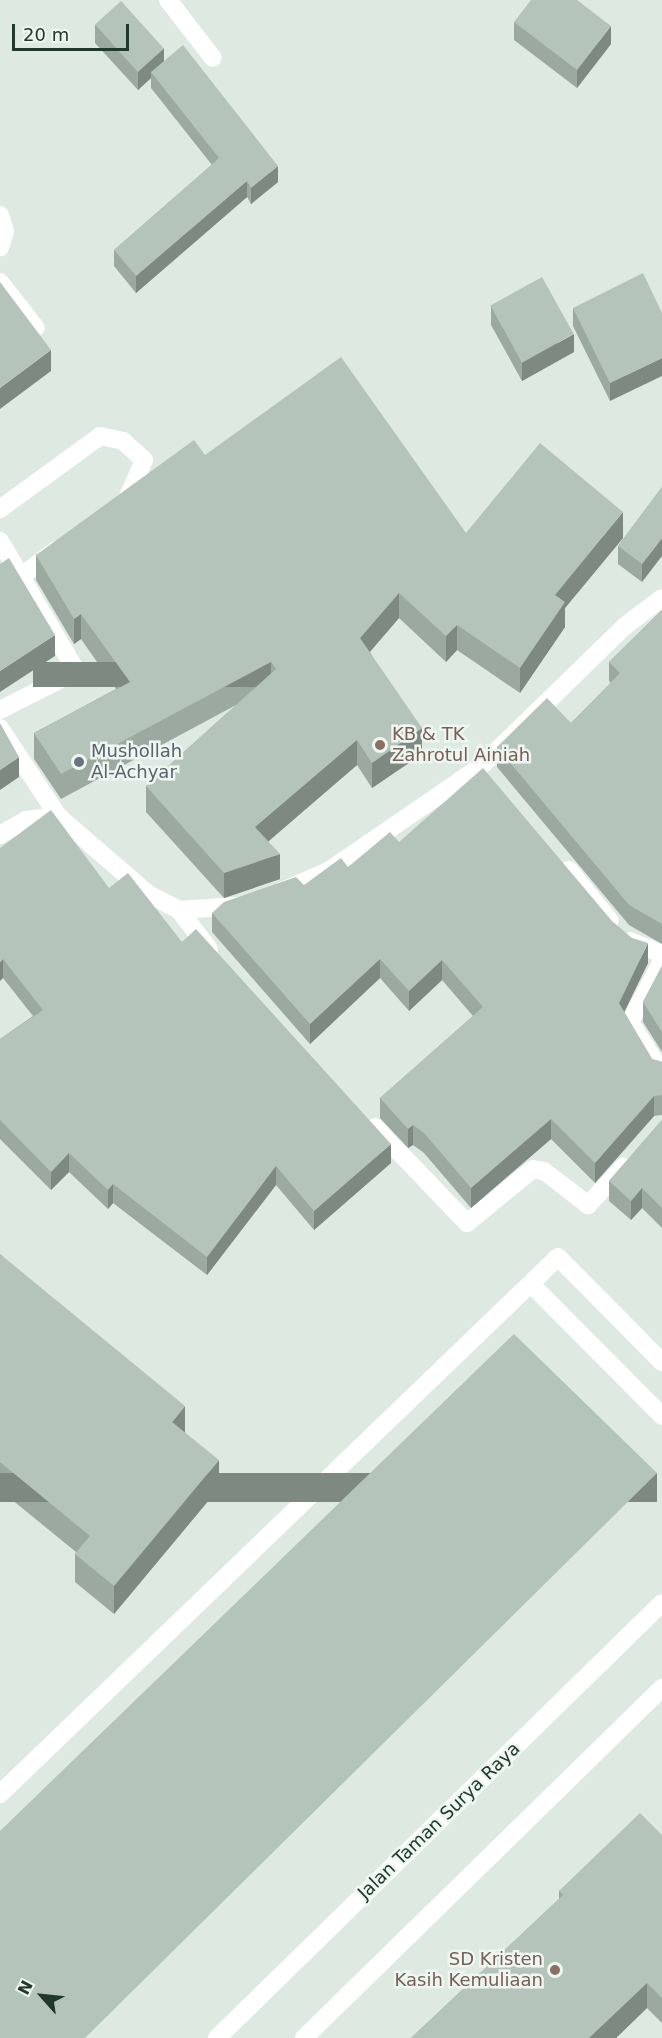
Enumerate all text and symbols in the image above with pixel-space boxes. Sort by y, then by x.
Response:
scale bar [15,12,132,50]
text: 20 m [23,24,69,45]
place label: KB & TK Zahrotul Ainiah [392,724,530,766]
marker: KB & TK Zahrotul Ainiah [373,738,387,752]
place label: Mushollah Al-Achyar [91,741,182,783]
marker: Mushollah Al-Achyar [72,755,86,769]
street label: Jalan Taman Surya Raya [354,1738,524,1904]
place label: SD Kristen Kasih Kemuliaan [395,1949,543,1992]
marker: SD Kristen Kasih Kemuliaan [548,1963,562,1977]
north arrow [12,1966,72,2026]
text: N [14,1977,37,1998]

